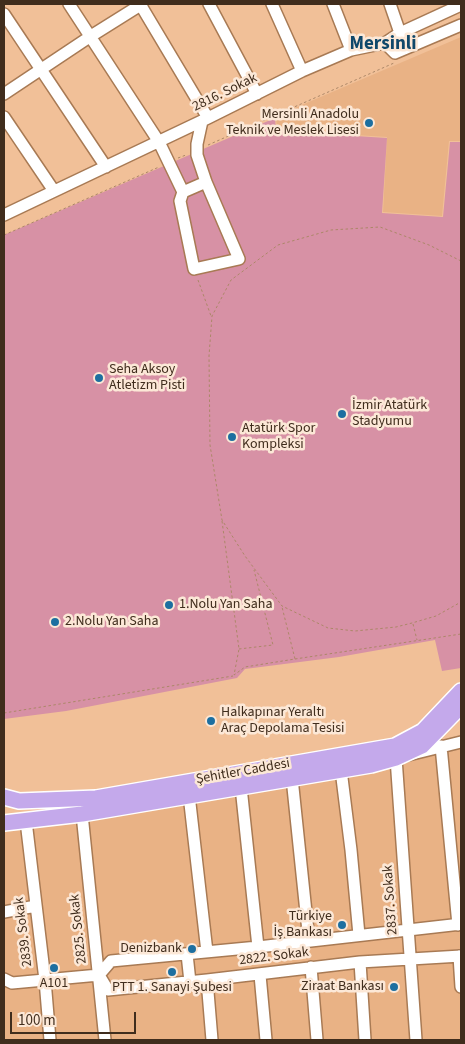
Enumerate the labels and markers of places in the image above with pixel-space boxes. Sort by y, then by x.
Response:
place label: Mersinli Anadolu Teknik ve Meslek Lisesi [226,107,359,140]
marker: Mersinli Anadolu Teknik ve Meslek Lisesi [363,117,375,129]
place label: Seha Aksoy Atletizm Pisti [109,362,185,394]
marker: Seha Aksoy Atletizm Pisti [93,372,105,384]
place label: İzmir Atatürk Stadyumu [352,398,427,431]
marker: İzmir Atatürk Stadyumu [336,408,348,420]
place label: Atatürk Spor Kompleksi [242,421,315,454]
marker: Atatürk Spor Kompleksi [226,431,238,443]
place label: 1.Nolu Yan Saha [179,597,273,613]
marker: 1.Nolu Yan Saha [163,599,175,611]
place label: 2.Nolu Yan Saha [65,614,159,630]
marker: 2.Nolu Yan Saha [49,616,61,628]
place label: Halkapınar Yeraltı Araç Depolama Tesisi [221,705,345,738]
marker: Halkapınar Yeraltı Araç Depolama Tesisi [205,715,217,727]
place label: Türkiye İş Bankası [274,909,332,942]
marker: Türkiye İş Bankası [336,919,348,931]
place label: Denizbank [120,941,182,957]
marker: Denizbank [186,943,198,955]
marker: A101 [48,962,60,974]
marker: PTT 1. Sanayi Şubesi [166,966,178,978]
place label: A101 [40,976,68,992]
place label: Ziraat Bankası [301,979,384,995]
place label: PTT 1. Sanayi Şubesi [112,980,232,996]
marker: Ziraat Bankası [388,981,400,993]

